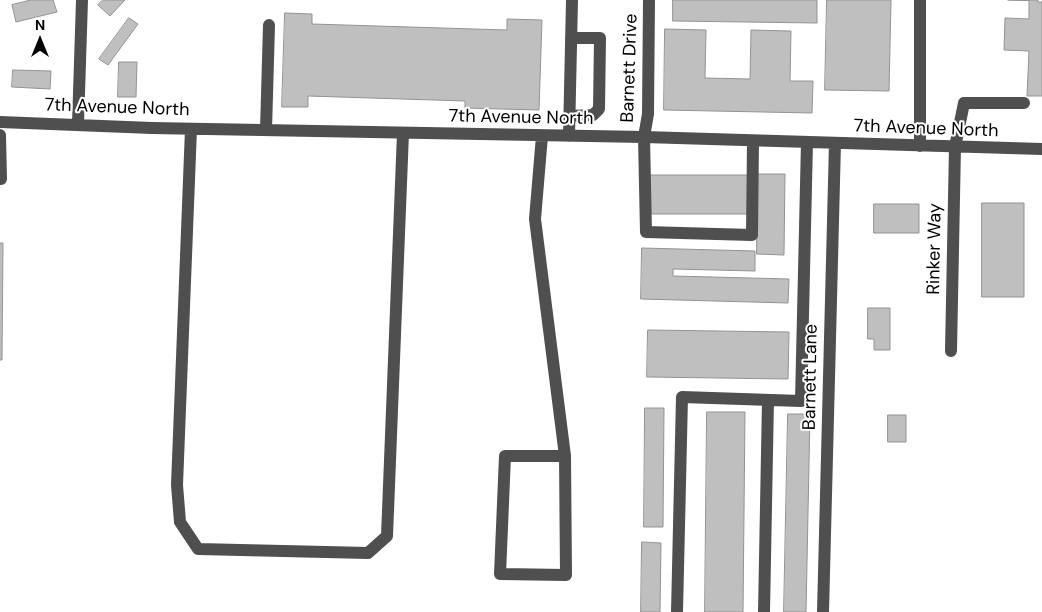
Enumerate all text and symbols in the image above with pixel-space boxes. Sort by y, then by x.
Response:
street label: Barnett Drive [617,13,643,123]
north arrow [15,15,65,65]
text: N [35,16,45,34]
street label: 7th Avenue North [44,95,190,121]
street label: 7th Avenue North [448,106,594,130]
street label: 7th Avenue North [853,116,999,142]
street label: Rinker Way [923,203,947,295]
street label: Barnett Lane [799,324,823,430]

